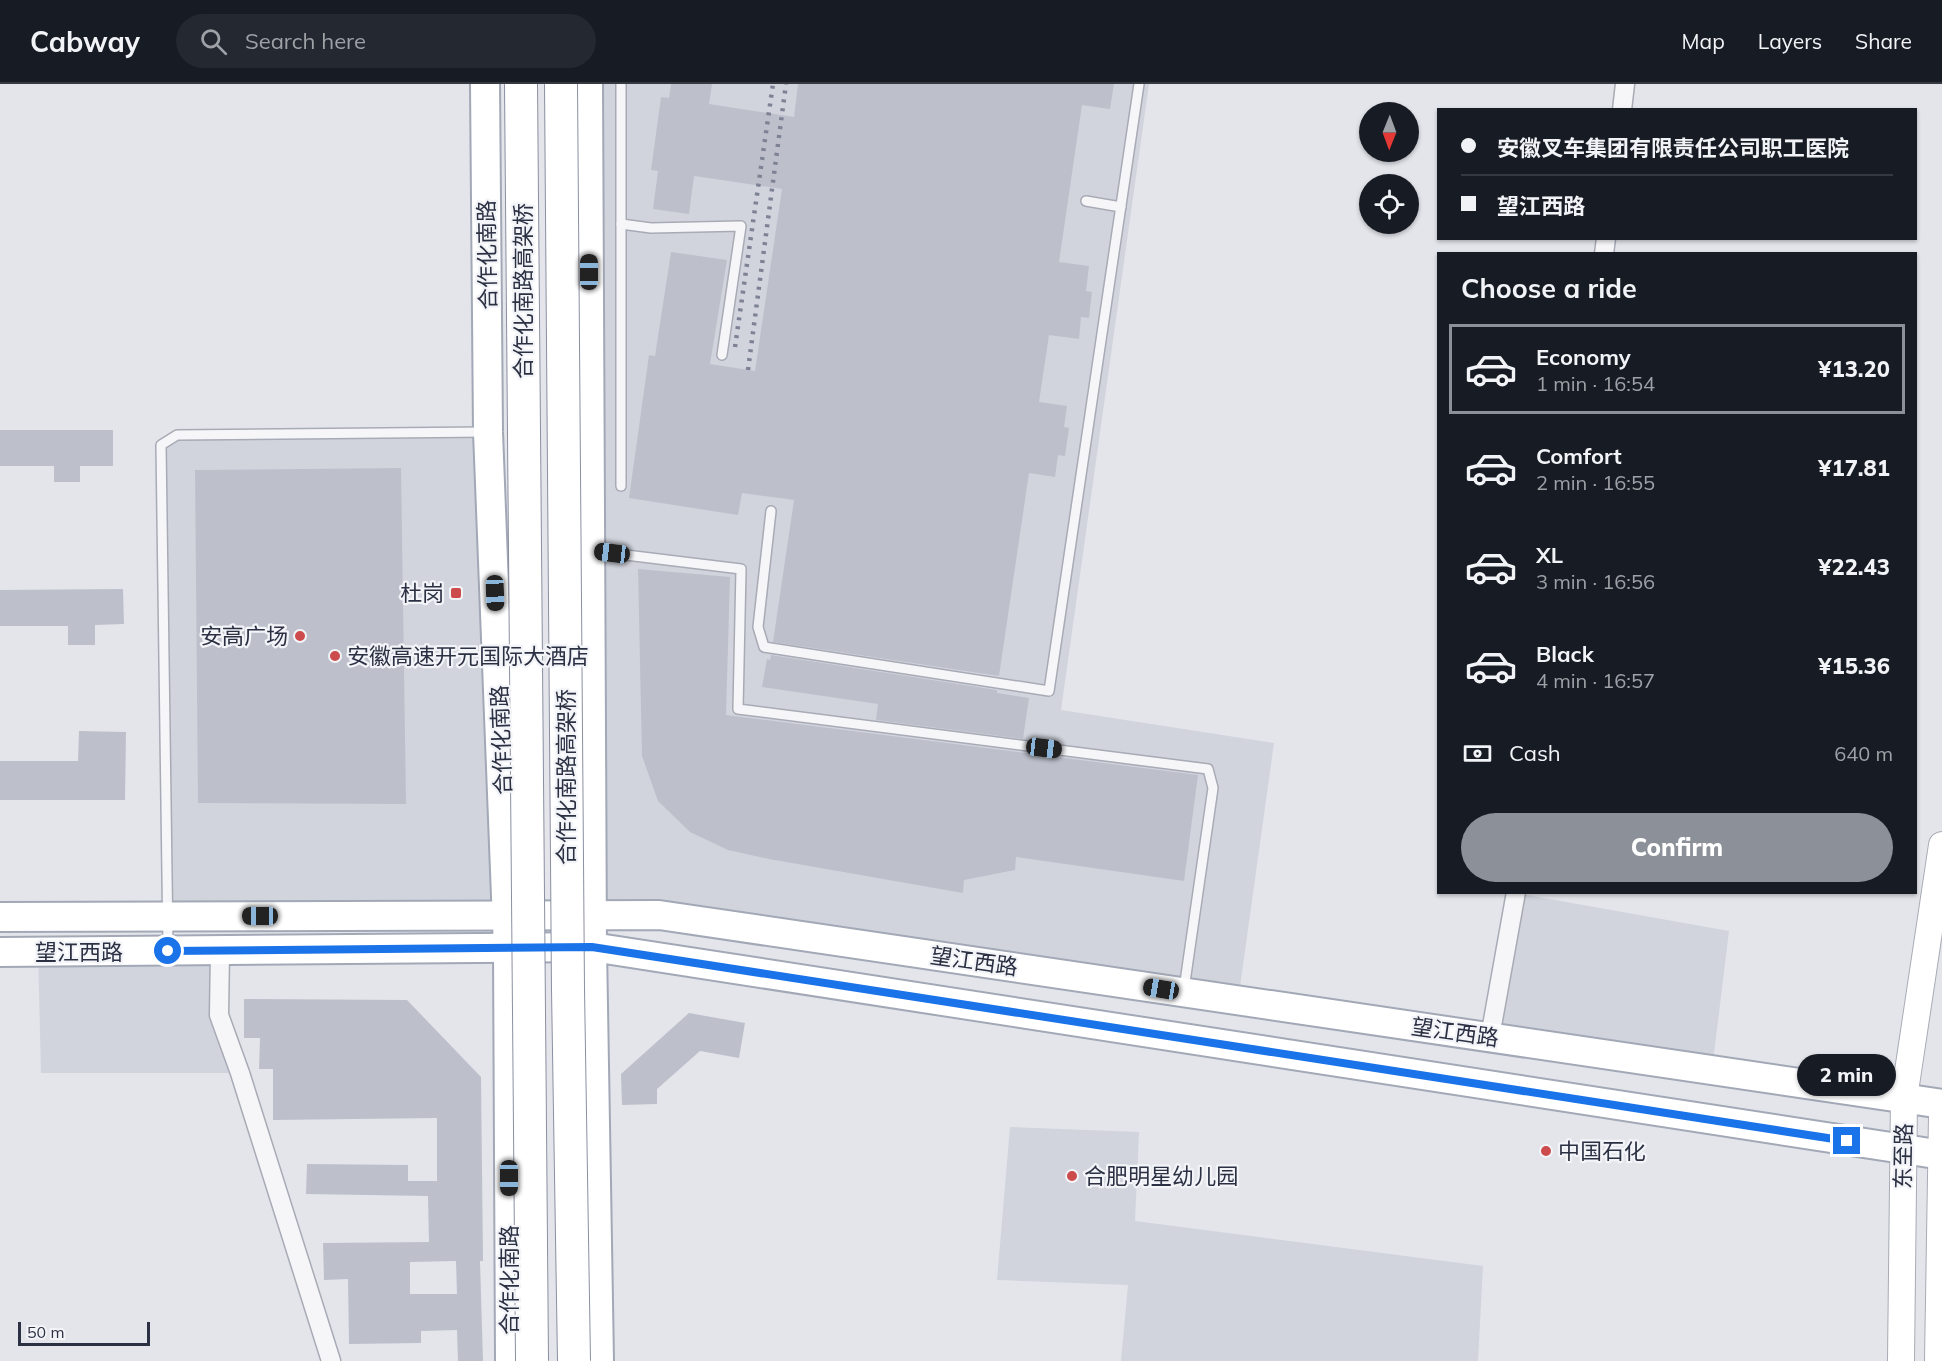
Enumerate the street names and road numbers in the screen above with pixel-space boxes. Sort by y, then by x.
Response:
street label: 合作化南路 [472,200,502,310]
street label: 合作化南路高架桥 [509,203,537,379]
street label: 合作化南路 [485,685,517,795]
street label: 合作化南路高架桥 [552,689,580,865]
street label: 望江西路 [35,938,123,966]
street label: 望江西路 [928,941,1020,981]
street label: 望江西路 [1409,1012,1501,1052]
street label: 东至路 [1888,1123,1918,1189]
street label: 合作化南路 [495,1225,523,1335]

